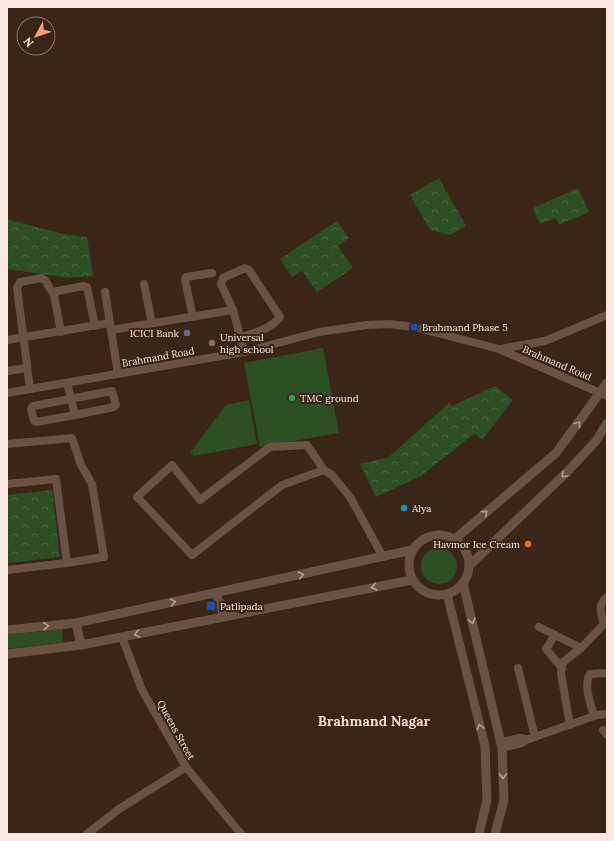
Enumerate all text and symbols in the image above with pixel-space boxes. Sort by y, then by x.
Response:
north arrow [16,16,56,56]
text: N [20,34,36,50]
place label: Brahmand Phase 5 [422,321,508,334]
marker: Brahmand Phase 5 [409,322,419,332]
place label: ICICI Bank [130,327,180,340]
marker: ICICI Bank [182,328,192,338]
place label: Universal high school [220,331,274,356]
marker: Universal high school [207,338,217,348]
street label: Brahmand Road [521,343,593,383]
street label: Brahmand Road [121,344,195,370]
place label: TMC ground [300,392,359,405]
marker: TMC ground [287,393,297,403]
one-way arrow [574,421,581,428]
one-way arrow [561,470,569,477]
place label: Alya [411,502,431,515]
marker: Alya [399,503,409,513]
one-way arrow [480,511,488,518]
place label: Havmor Ice Cream [433,538,520,551]
marker: Havmor Ice Cream [523,539,533,549]
one-way arrow [297,571,304,579]
one-way arrow [371,583,377,591]
one-way arrow [170,599,177,607]
marker: Patlipada [205,600,217,612]
place label: Patlipada [220,600,263,613]
one-way arrow [468,618,476,624]
one-way arrow [43,622,49,631]
one-way arrow [134,629,140,638]
street label: Queens Street [154,698,198,762]
district label: Brahmand Nagar [318,712,431,730]
one-way arrow [477,723,485,730]
one-way arrow [499,773,507,779]

